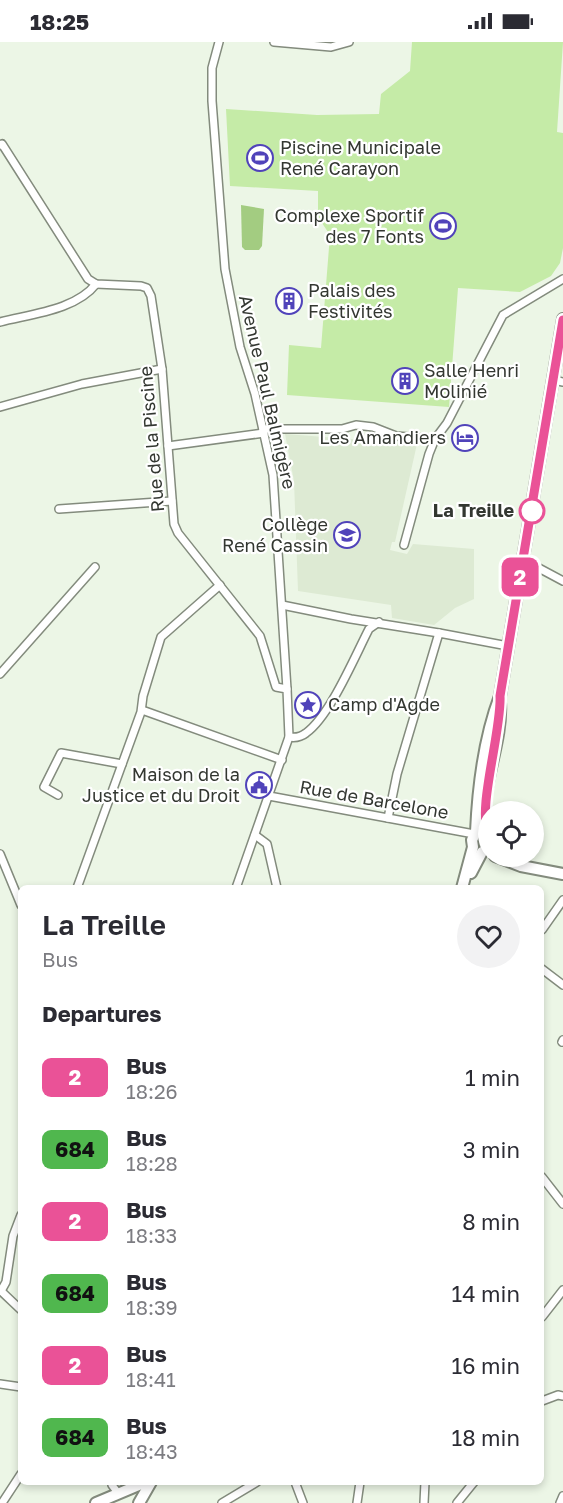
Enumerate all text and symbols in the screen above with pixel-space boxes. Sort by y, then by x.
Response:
text: 18:25 [30,8,89,35]
place label: Piscine Municipale René Carayon [280,136,441,179]
sports icon: Piscine Municipale René Carayon [245,143,275,173]
place label: Complexe Sportif des 7 Fonts [274,204,424,247]
sports icon: Complexe Sportif des 7 Fonts [428,211,458,241]
place label: Palais des Festivités [308,279,396,322]
building icon: Palais des Festivités [274,286,304,316]
street label: Avenue Paul Balmigère [235,293,301,491]
place label: Salle Henri Molinié [424,359,519,402]
street label: Rue de la Piscine [134,365,168,513]
building icon: Salle Henri Molinié [390,366,420,396]
hotel icon: Les Amandiers [450,423,480,453]
place label: Les Amandiers [319,426,446,448]
marker: La Treille [519,498,545,524]
place label: La Treille [433,499,514,521]
place label: Collège René Cassin [222,513,328,556]
school or university icon: Collège René Cassin [332,520,362,550]
line badge: 2 [500,558,540,596]
text: 2 [514,564,526,590]
place icon: Camp d'Agde [293,690,323,720]
place label: Camp d'Agde [328,693,440,715]
place label: Maison de la Justice et du Droit [82,763,240,806]
public building icon: Maison de la Justice et du Droit [244,770,274,800]
street label: Rue de Barcelone [298,775,450,823]
map controls [478,801,544,867]
button: locate [478,801,544,867]
button: heart [457,905,520,968]
text: La Treille [42,908,166,941]
text: Bus [42,947,78,971]
text: Departures [42,1000,161,1027]
text: Bus [126,1052,167,1079]
text: 2 [69,1064,81,1090]
text: 1 min [465,1064,520,1091]
text: 18:26 [126,1079,178,1103]
text: Bus [126,1124,167,1151]
text: 684 [55,1136,95,1162]
text: 3 min [463,1136,520,1163]
text: 18:28 [126,1151,178,1175]
text: Bus [126,1196,167,1223]
text: 2 [69,1208,81,1234]
text: 8 min [462,1208,520,1235]
text: 18:33 [126,1223,177,1247]
text: Bus [126,1268,167,1295]
text: 684 [55,1280,95,1306]
text: 14 min [452,1280,520,1307]
text: 18:39 [126,1295,178,1319]
text: Bus [126,1340,167,1367]
text: 2 [69,1352,81,1378]
text: 16 min [452,1352,520,1379]
text: 18:41 [126,1367,176,1391]
text: Bus [126,1412,167,1439]
text: 684 [55,1424,95,1450]
text: 18 min [452,1424,520,1451]
text: 18:43 [126,1439,178,1463]

